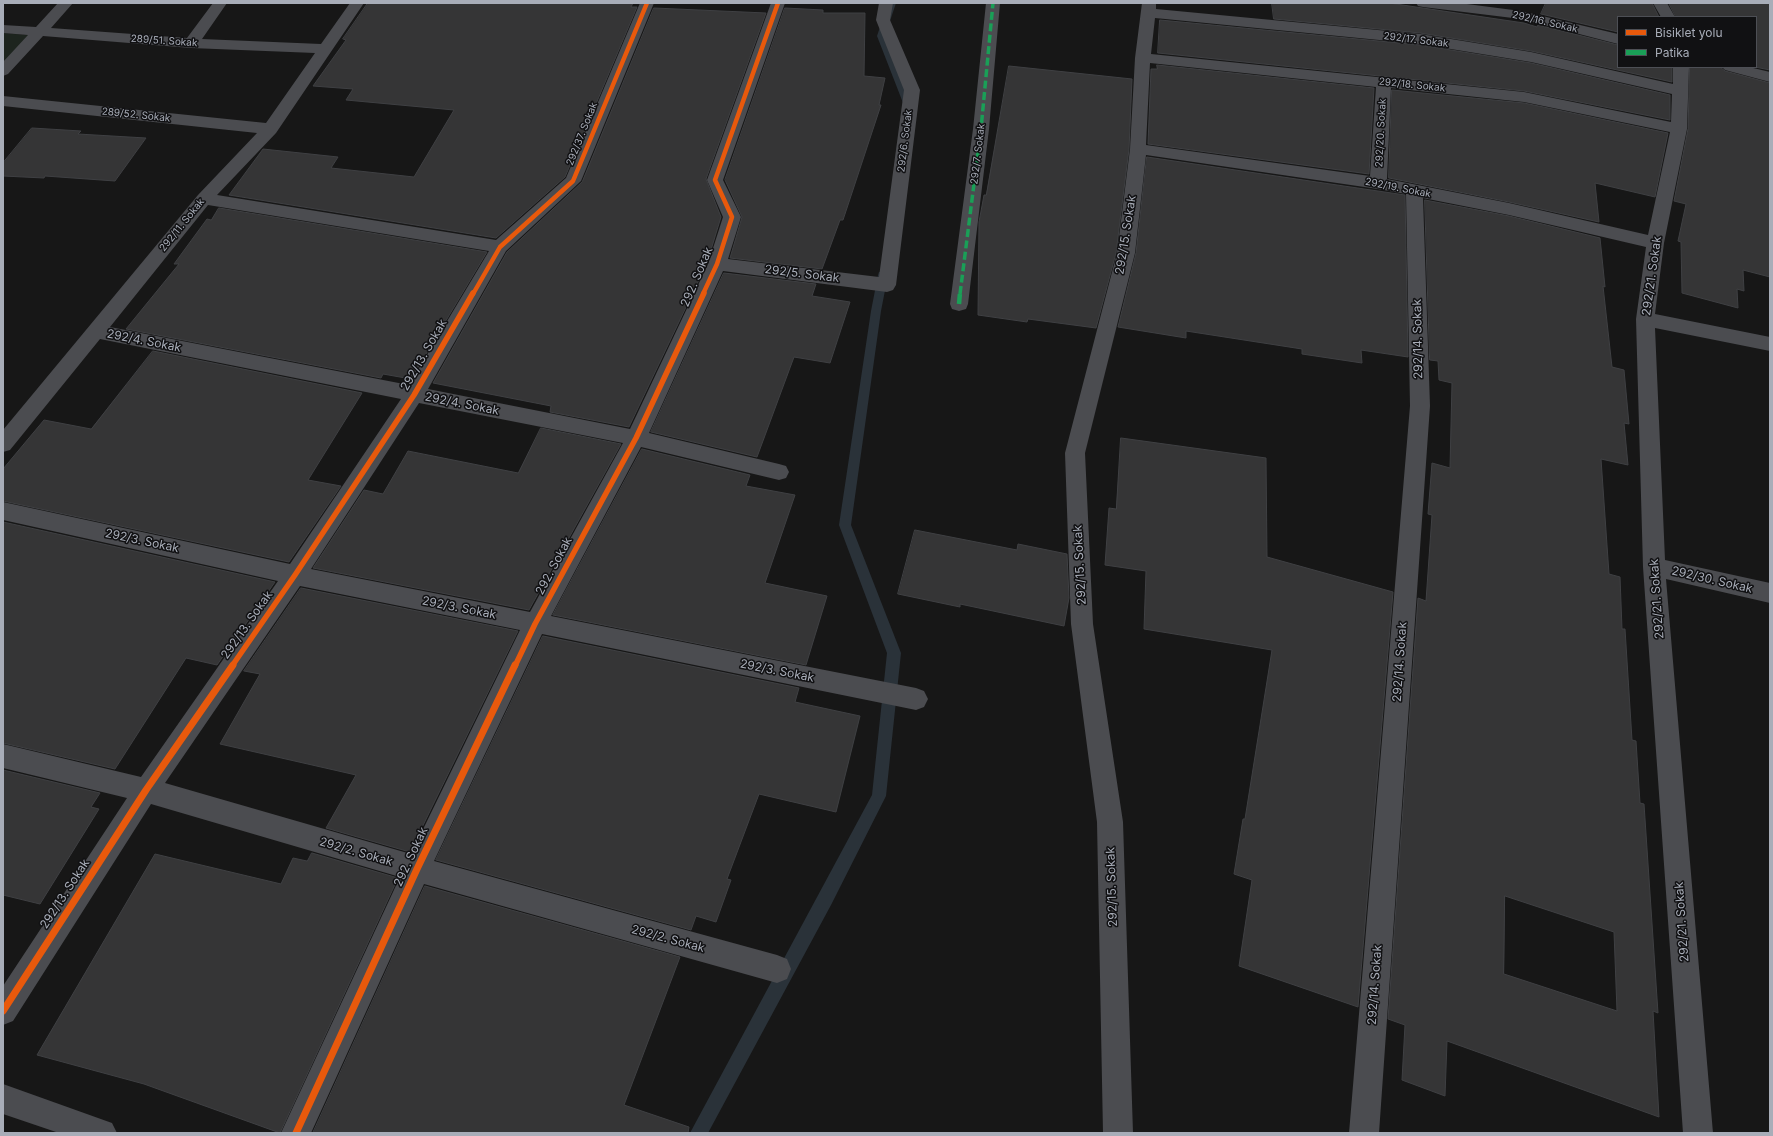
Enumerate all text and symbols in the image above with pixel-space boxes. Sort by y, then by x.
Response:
street label: 292/16. Sokak [1511,9,1579,35]
legend [1617,16,1757,68]
text: Bisiklet yolu [1655,25,1723,40]
street label: 292/17. Sokak [1383,30,1449,50]
street label: 289/51. Sokak [130,33,198,49]
text: Patika [1655,45,1690,60]
street label: 292/18. Sokak [1378,76,1446,94]
street label: 292/20. Sokak [1373,98,1389,168]
street label: 292/37. Sokak [564,101,600,167]
street label: 289/52. Sokak [101,105,171,125]
street label: 292/6. Sokak [895,109,915,173]
street label: 292/7. Sokak [968,123,988,185]
street label: 292/19. Sokak [1364,176,1432,200]
street label: 292/15. Sokak [1113,194,1139,276]
street label: 292/11. Sokak [157,196,207,254]
street label: 292/21. Sokak [1639,235,1665,317]
street label: 292. Sokak [678,245,716,309]
street label: 292/5. Sokak [764,262,840,286]
street label: 292/14. Sokak [1410,299,1426,379]
street label: 292/13. Sokak [398,317,450,393]
street label: 292/4. Sokak [106,327,182,355]
street label: 292/4. Sokak [424,390,500,418]
street label: 292/15. Sokak [1071,525,1089,605]
street label: 292/3. Sokak [104,526,180,556]
street label: 292. Sokak [533,534,575,598]
street label: 292/21. Sokak [1647,558,1667,640]
street label: 292/30. Sokak [1670,564,1754,596]
street label: 292/13. Sokak [218,588,276,662]
street label: 292/3. Sokak [421,594,497,622]
street label: 292/14. Sokak [1390,621,1410,703]
street label: 292/3. Sokak [739,657,815,685]
street label: 292. Sokak [391,825,431,889]
street label: 292/2. Sokak [318,835,394,869]
street label: 292/15. Sokak [1103,847,1121,927]
street label: 292/13. Sokak [37,857,93,931]
street label: 292/21. Sokak [1672,881,1692,963]
street label: 292/2. Sokak [630,922,706,956]
street label: 292/14. Sokak [1365,944,1385,1026]

